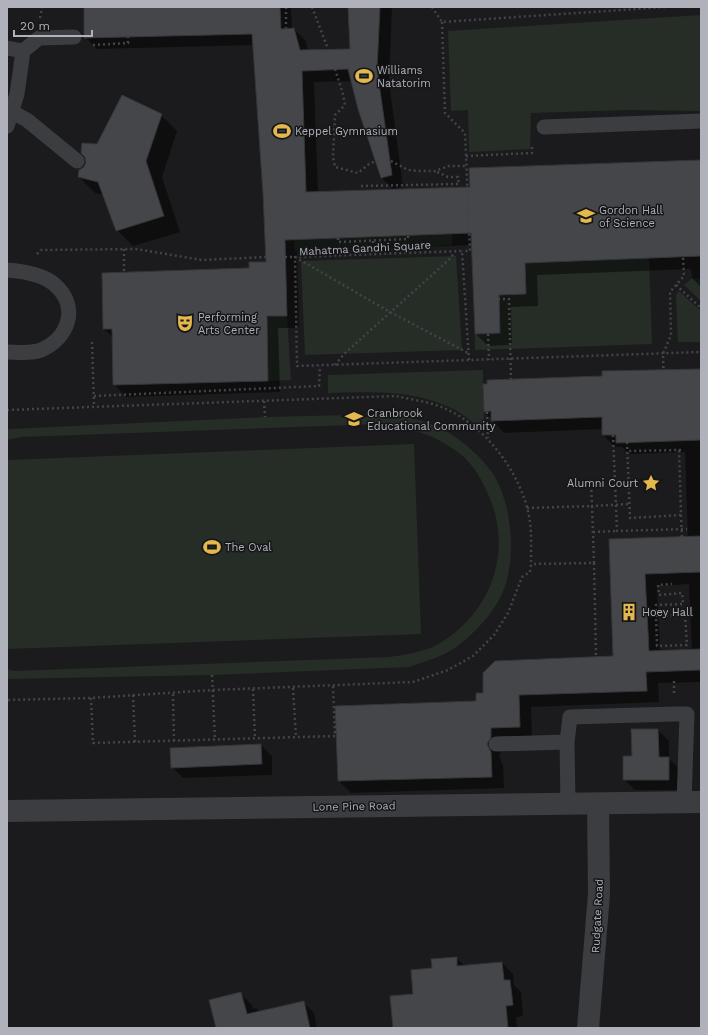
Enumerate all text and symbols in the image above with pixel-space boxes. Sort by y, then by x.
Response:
scale bar [14,12,92,38]
text: 20 m [20,19,50,33]
place label: Williams Natatorim [377,64,431,90]
sports icon: Williams Natatorim [354,66,374,86]
sports icon: Keppel Gymnasium [272,121,292,141]
place label: Keppel Gymnasium [295,125,398,138]
place label: Gordon Hall of Science [599,204,664,230]
school or university icon: Gordon Hall of Science [576,206,596,226]
street label: Mahatma Gandhi Square [299,239,431,258]
place label: Performing Arts Center [198,311,260,337]
theatre icon: Performing Arts Center [175,313,195,333]
place label: Cranbrook Educational Community [367,407,496,433]
school or university icon: Cranbrook Educational Community [344,409,364,429]
place icon: Alumni Court [641,473,661,493]
place label: Alumni Court [567,477,638,490]
sports icon: The Oval [202,537,222,557]
place label: The Oval [225,541,272,554]
building icon: Hoey Hall [619,602,639,622]
place label: Hoey Hall [642,606,693,619]
street label: Lone Pine Road [312,799,396,814]
street label: Rudgate Road [589,879,606,953]

